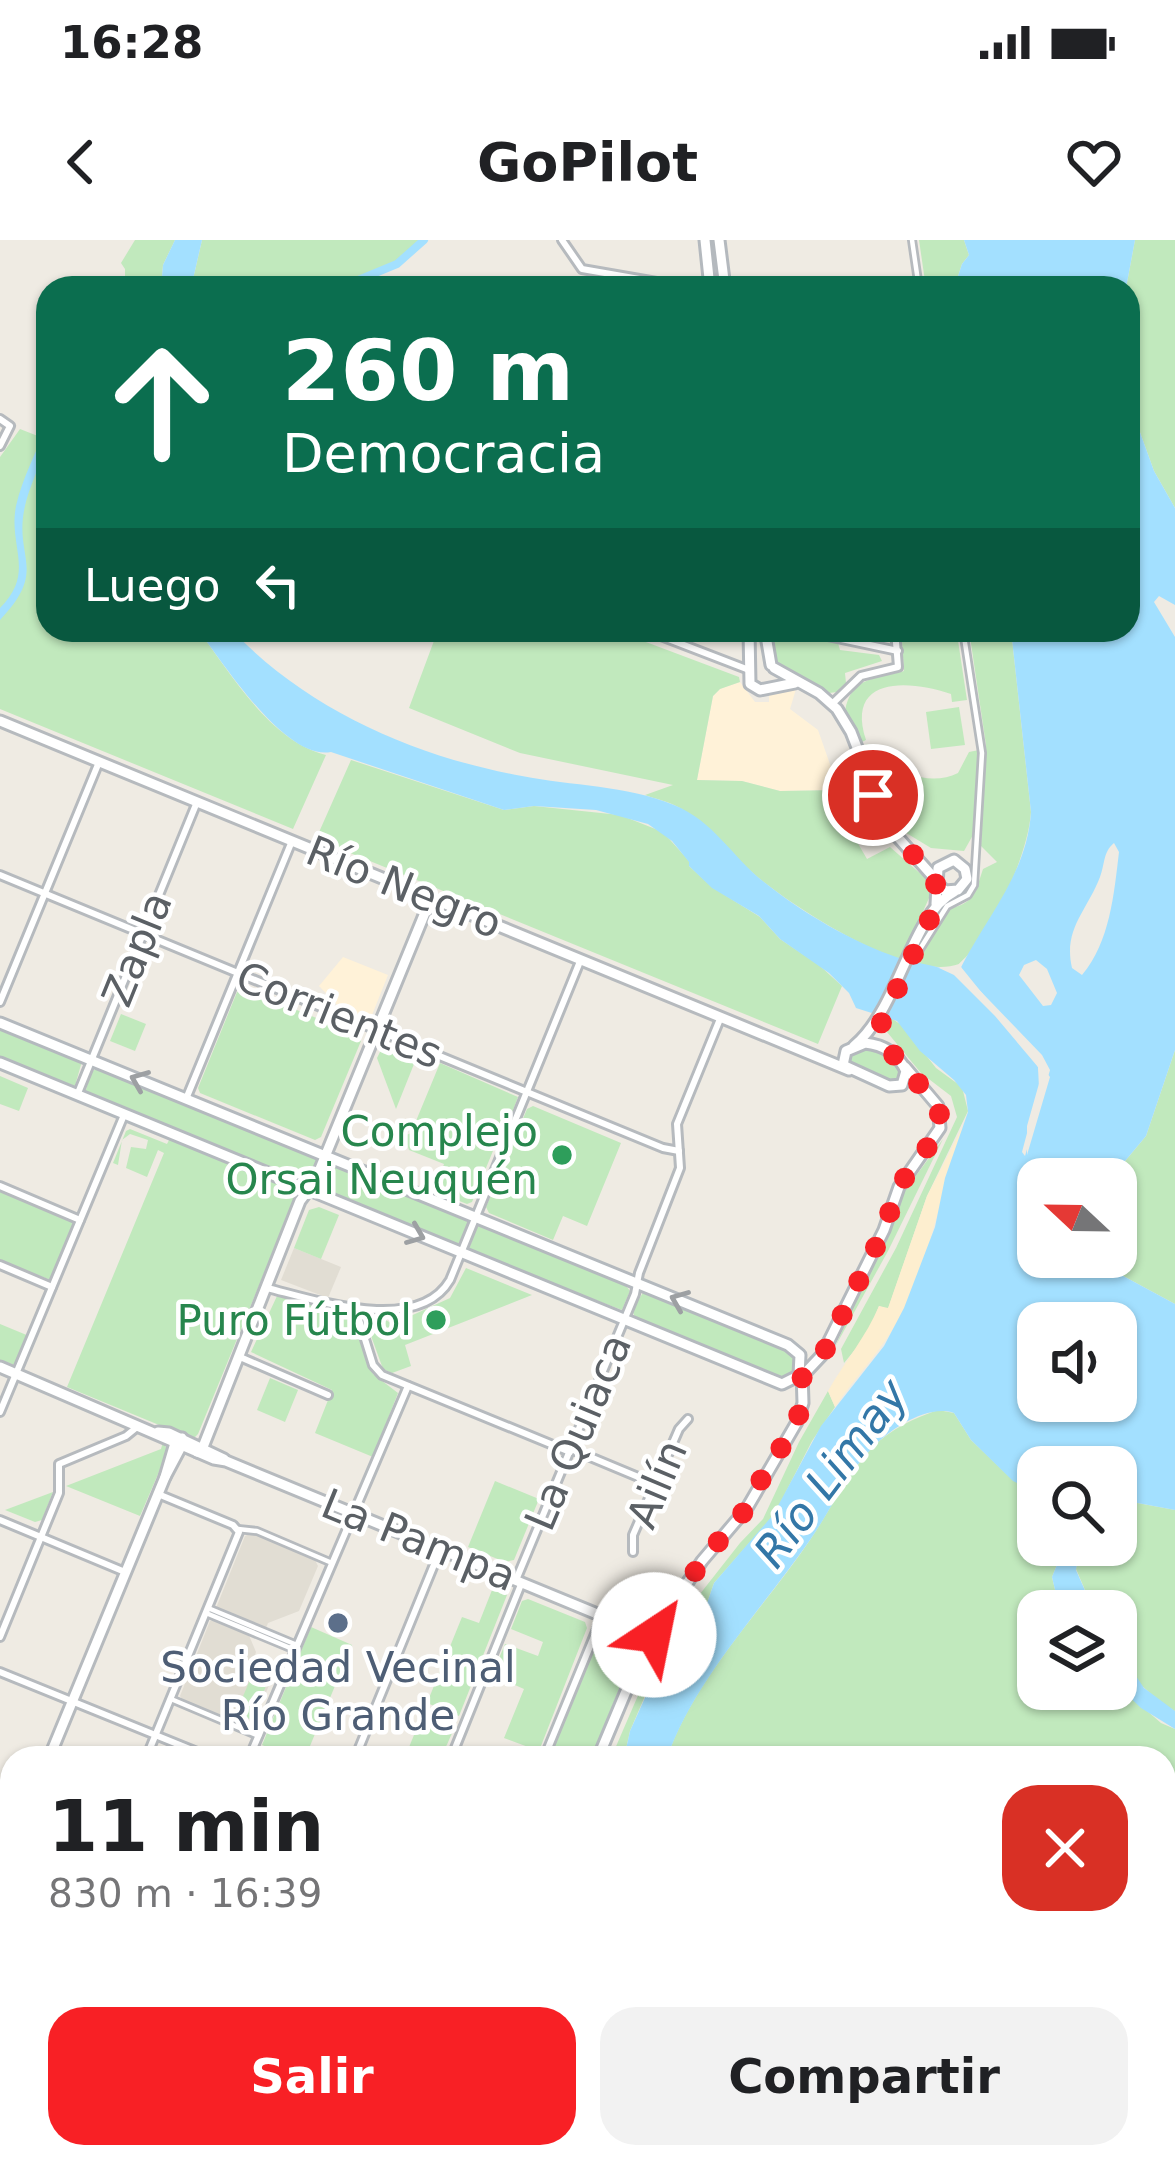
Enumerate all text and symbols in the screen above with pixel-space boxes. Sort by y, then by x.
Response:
text: 16:28 [60,16,203,69]
icon: back [48,129,114,195]
icon: heart [1061,129,1127,195]
text: GoPilot [477,131,698,194]
text: 260 m [282,322,574,420]
icon: ahead [84,324,240,480]
text: Democracia [282,422,605,485]
icon: left [245,552,311,618]
text: Luego [84,559,221,612]
pin [822,744,924,846]
icon: arrive [840,762,906,828]
street label: Río Negro [299,826,509,948]
street label: Zapla [92,885,182,1013]
street label: Corrientes [229,952,449,1078]
one-way arrow [130,1070,151,1094]
place label: Complejo Orsai Neuquén [225,1107,538,1204]
marker: Complejo Orsai Neuquén [549,1142,575,1168]
north arrow [1017,1158,1137,1278]
map controls [1017,1158,1137,1710]
one-way arrow [404,1221,425,1245]
one-way arrow [670,1290,691,1314]
place label: Puro Fútbol [176,1296,412,1345]
button: sound [1017,1302,1137,1422]
marker: Puro Fútbol [423,1307,449,1333]
street label: La Quiaca [515,1327,641,1537]
water label: Río Limay [743,1368,920,1577]
street label: Ailín [617,1433,697,1535]
button: search [1017,1446,1137,1566]
street label: La Pampa [315,1479,523,1601]
position arrow [591,1572,717,1698]
button: layers [1017,1590,1137,1710]
marker: Sociedad Vecinal Río Grande [325,1610,351,1636]
place label: Sociedad Vecinal Río Grande [160,1643,516,1740]
text: 11 min [48,1784,324,1868]
button: close [1002,1785,1128,1911]
text: 830 m · 16:39 [48,1871,322,1916]
button: Salir [48,2007,576,2145]
button: Compartir [600,2007,1128,2145]

